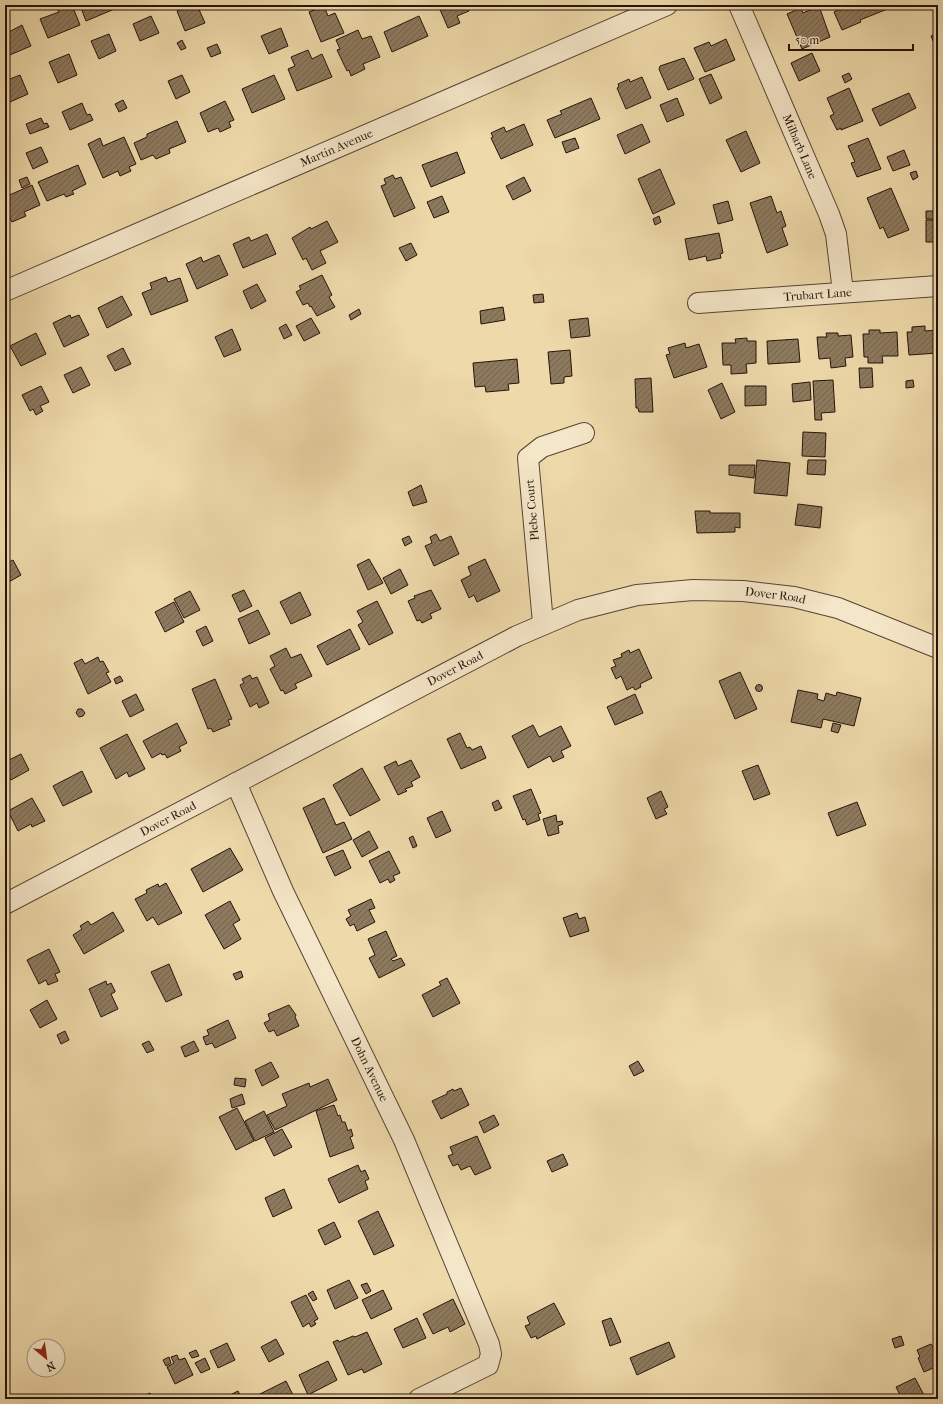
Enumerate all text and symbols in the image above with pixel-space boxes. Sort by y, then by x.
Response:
scale bar [789,26,913,52]
text: 50 m [795,33,819,47]
street label: Milbarb Lane [780,112,820,181]
street label: Martin Avenue [298,126,375,170]
street label: Trubart Lane [783,285,853,304]
street label: Plebe Court [522,478,542,541]
street label: Dover Road [744,584,808,607]
street label: Dover Road [425,648,486,689]
street label: Dover Road [138,798,199,839]
street label: Dohn Avenue [348,1035,391,1104]
north arrow [26,1338,66,1378]
text: N [43,1359,57,1374]

